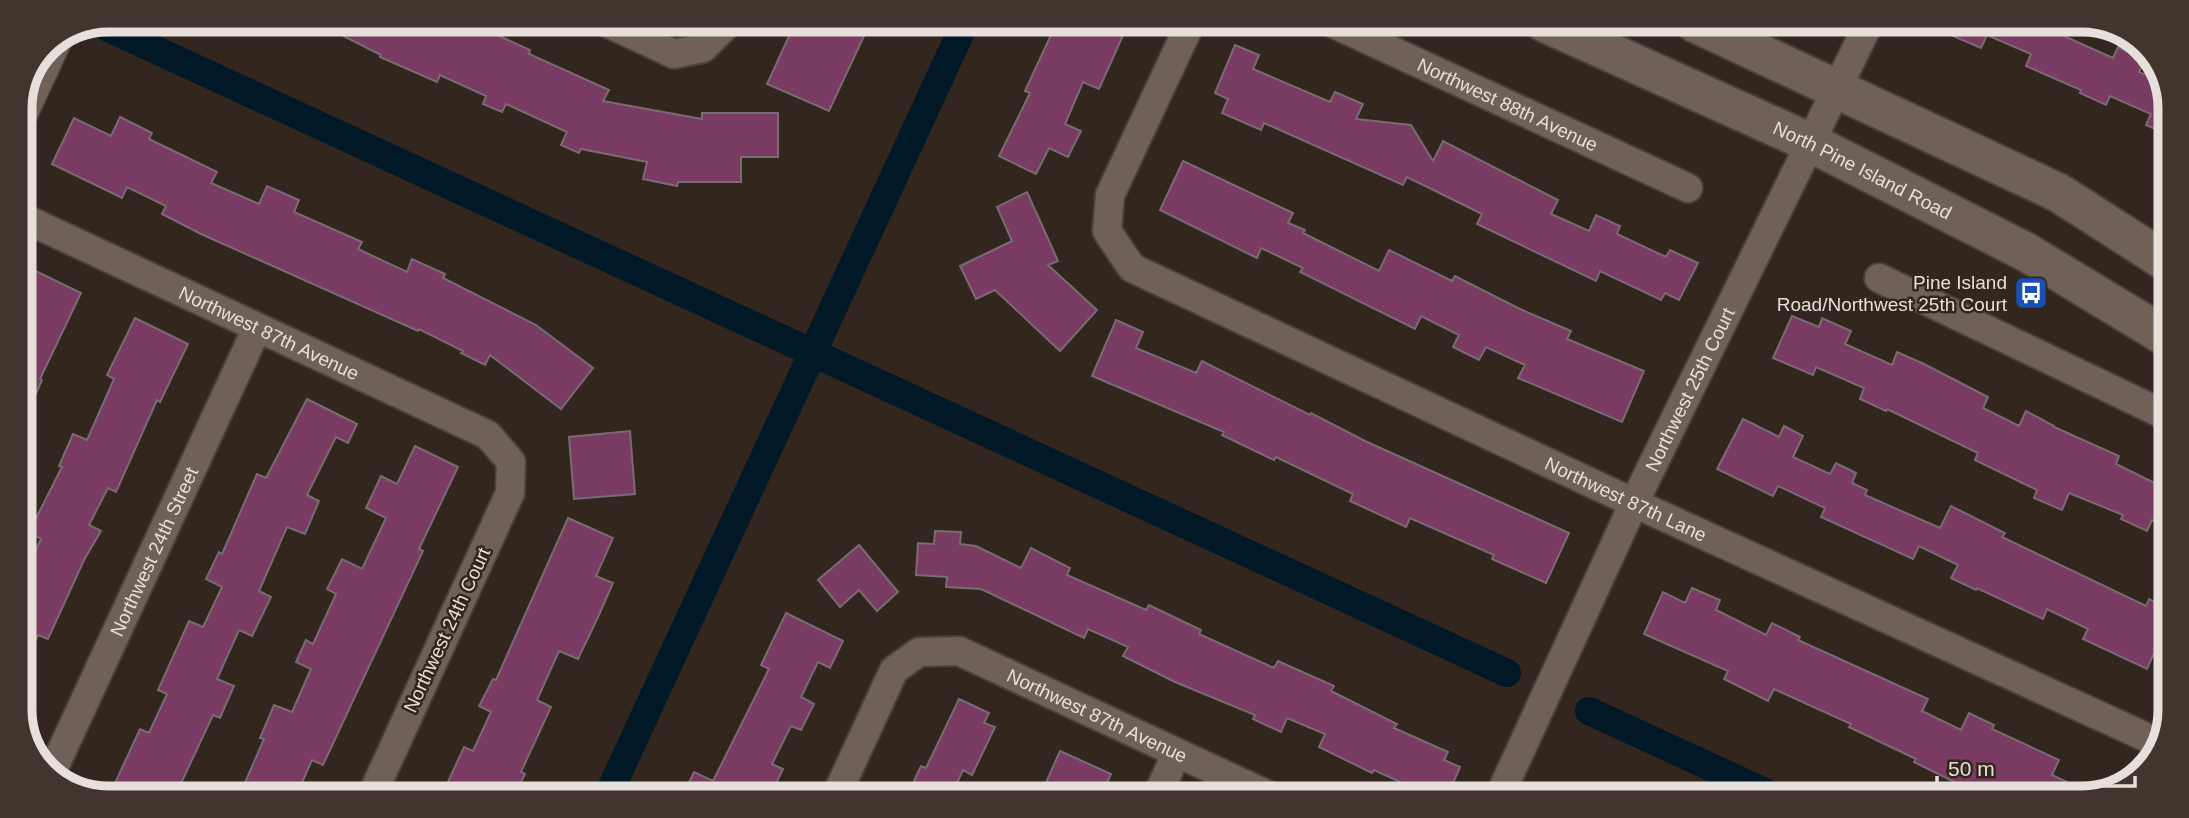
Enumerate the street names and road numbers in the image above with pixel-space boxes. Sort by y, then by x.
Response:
street label: Northwest 88th Avenue [1414,54,1601,155]
street label: North Pine Island Road [1770,117,1955,223]
street label: Northwest 87th Avenue [176,282,362,384]
street label: Northwest 25th Court [1641,303,1739,475]
street label: Northwest 87th Lane [1542,452,1710,545]
street label: Northwest 24th Street [106,463,202,639]
street label: Northwest 24th Court [400,544,495,716]
street label: Northwest 87th Avenue [1004,664,1191,766]

